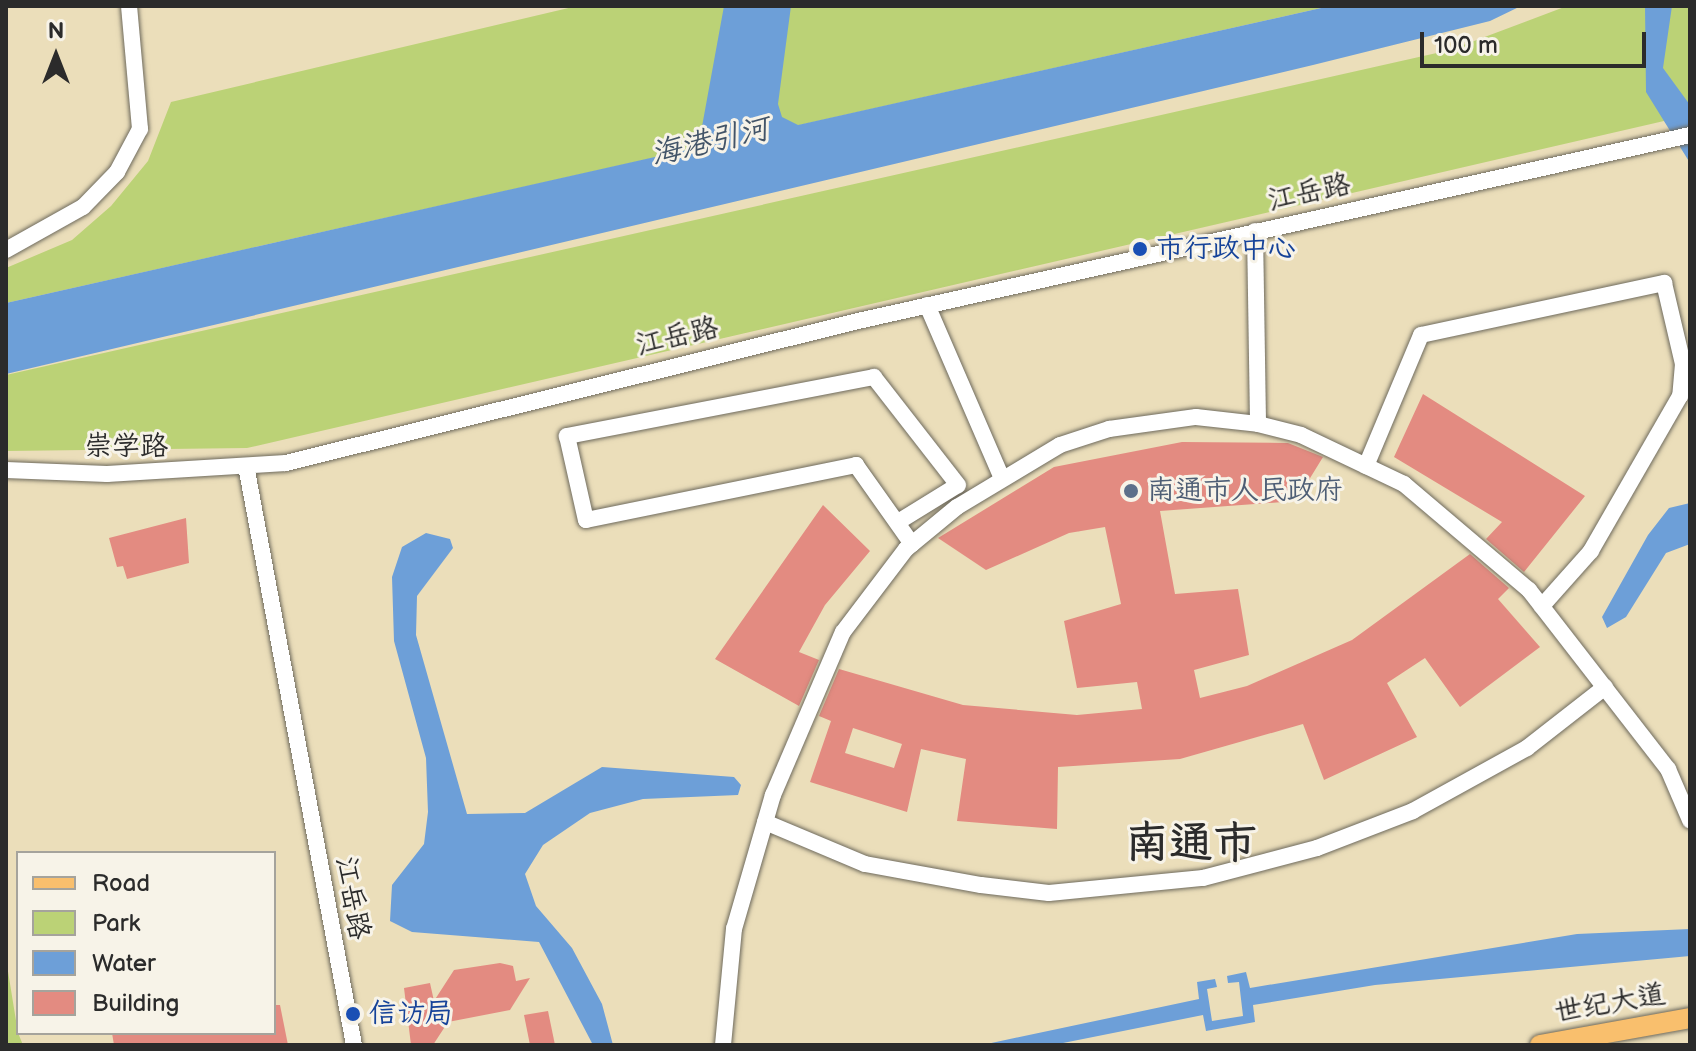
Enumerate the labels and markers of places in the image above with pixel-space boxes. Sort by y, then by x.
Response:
place label: 市行政中心 [1156,232,1296,266]
marker: 市行政中心 [1131,240,1149,258]
place label: 南通市人民政府 [1147,474,1343,508]
marker: 南通市人民政府 [1122,482,1140,500]
place label: 信访局 [369,997,453,1031]
marker: 信访局 [344,1005,362,1023]

